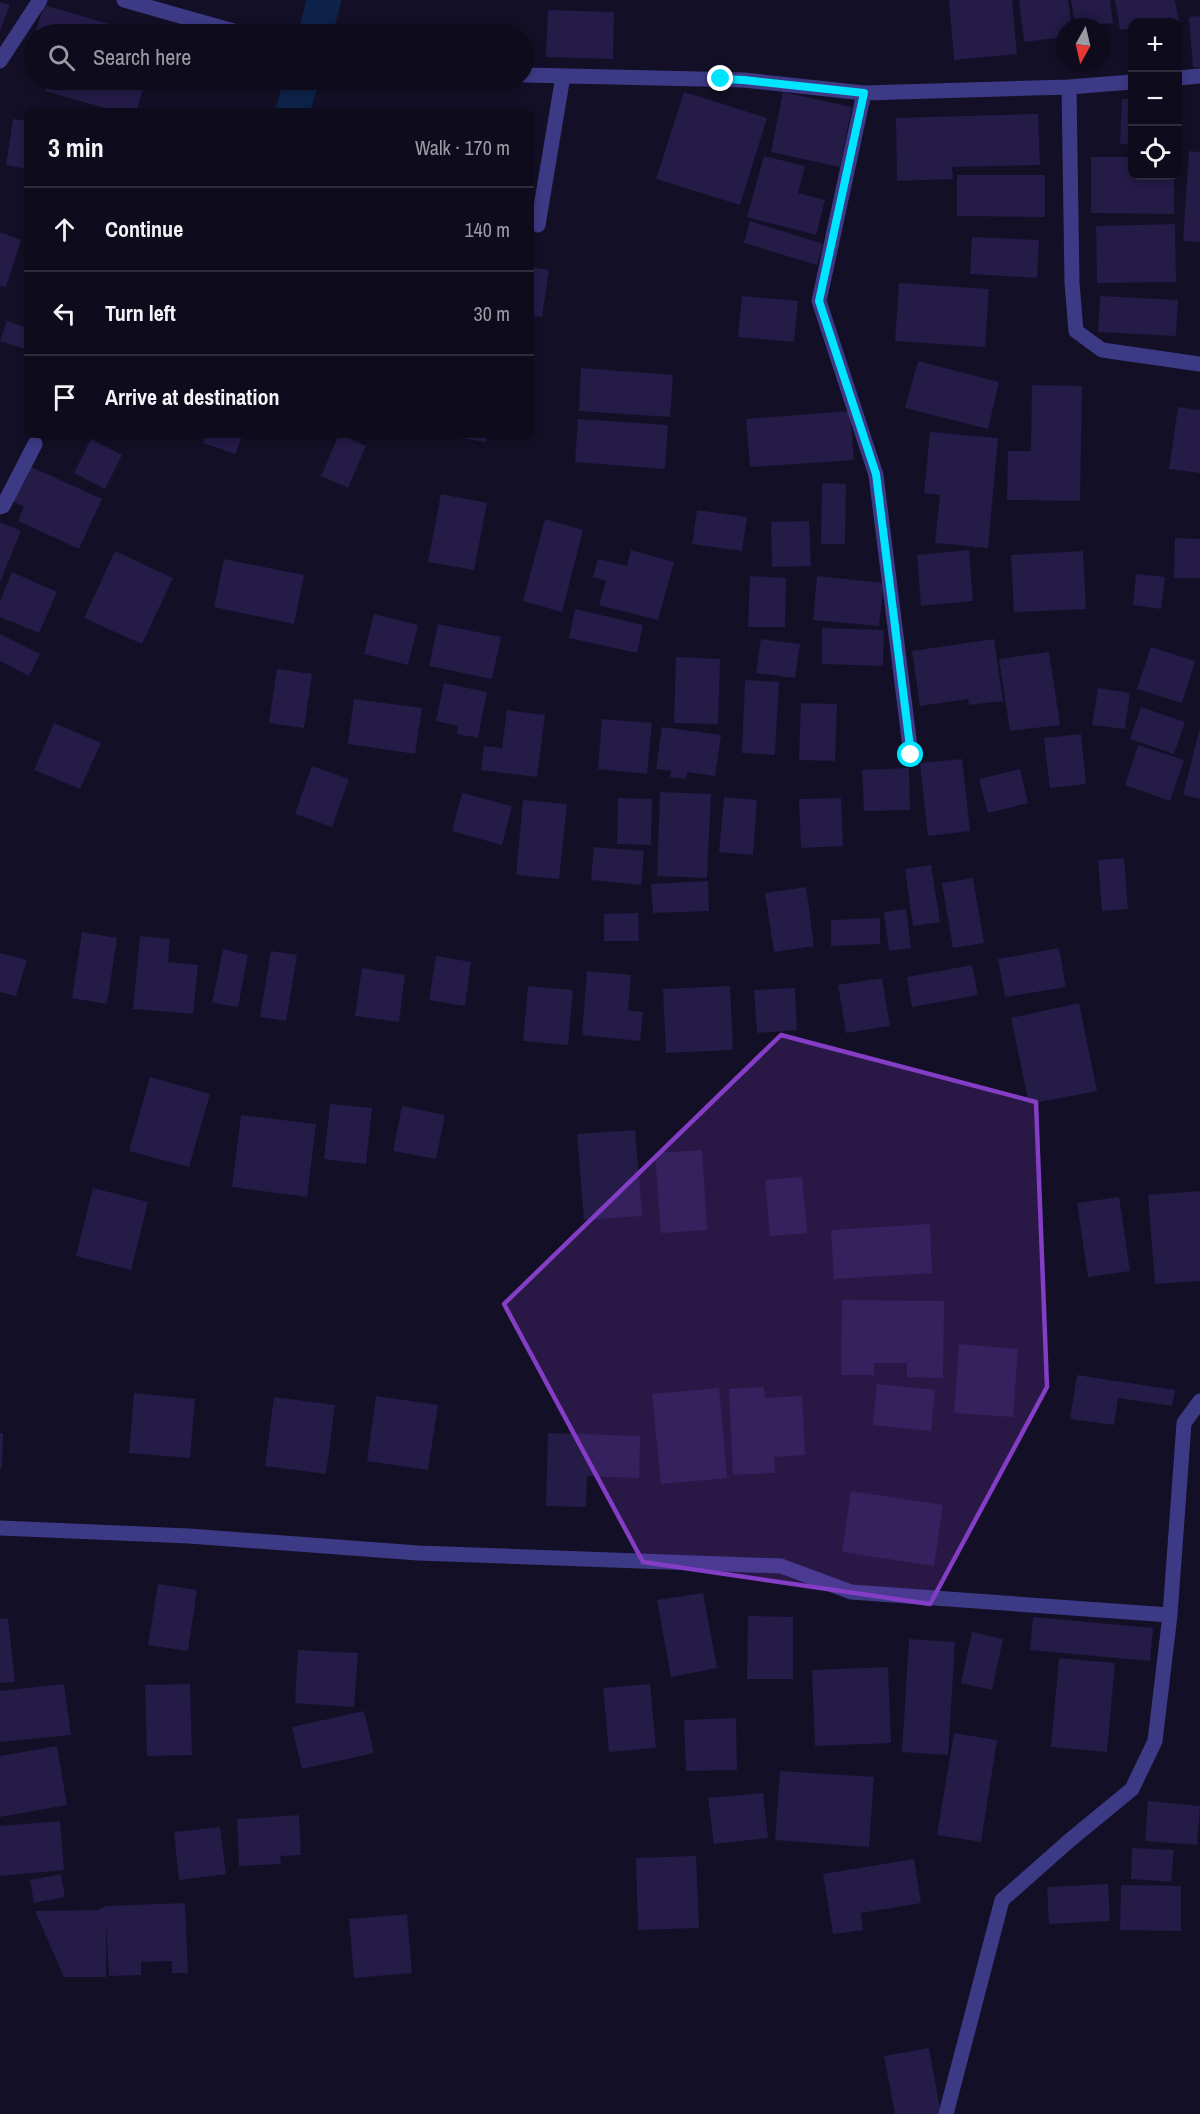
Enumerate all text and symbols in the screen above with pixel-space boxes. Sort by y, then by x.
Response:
north arrow [1056,18,1110,72]
map controls [1128,18,1182,180]
button: + [1128,18,1182,72]
search box [24,24,534,90]
icon: search [45,41,78,74]
text: Search here [93,42,191,72]
route end [707,65,733,91]
button: − [1128,72,1182,126]
button: locate [1128,126,1182,180]
text: 3 min [48,130,104,165]
text: Walk · 170 m [415,134,510,161]
icon: ahead [48,213,81,246]
text: Continue [105,214,183,244]
text: 140 m [464,216,510,243]
icon: left [48,297,81,330]
text: Turn left [105,298,176,328]
text: 30 m [474,300,510,327]
icon: arrive [48,381,81,414]
text: Arrive at destination [105,382,279,412]
route start [897,741,923,767]

